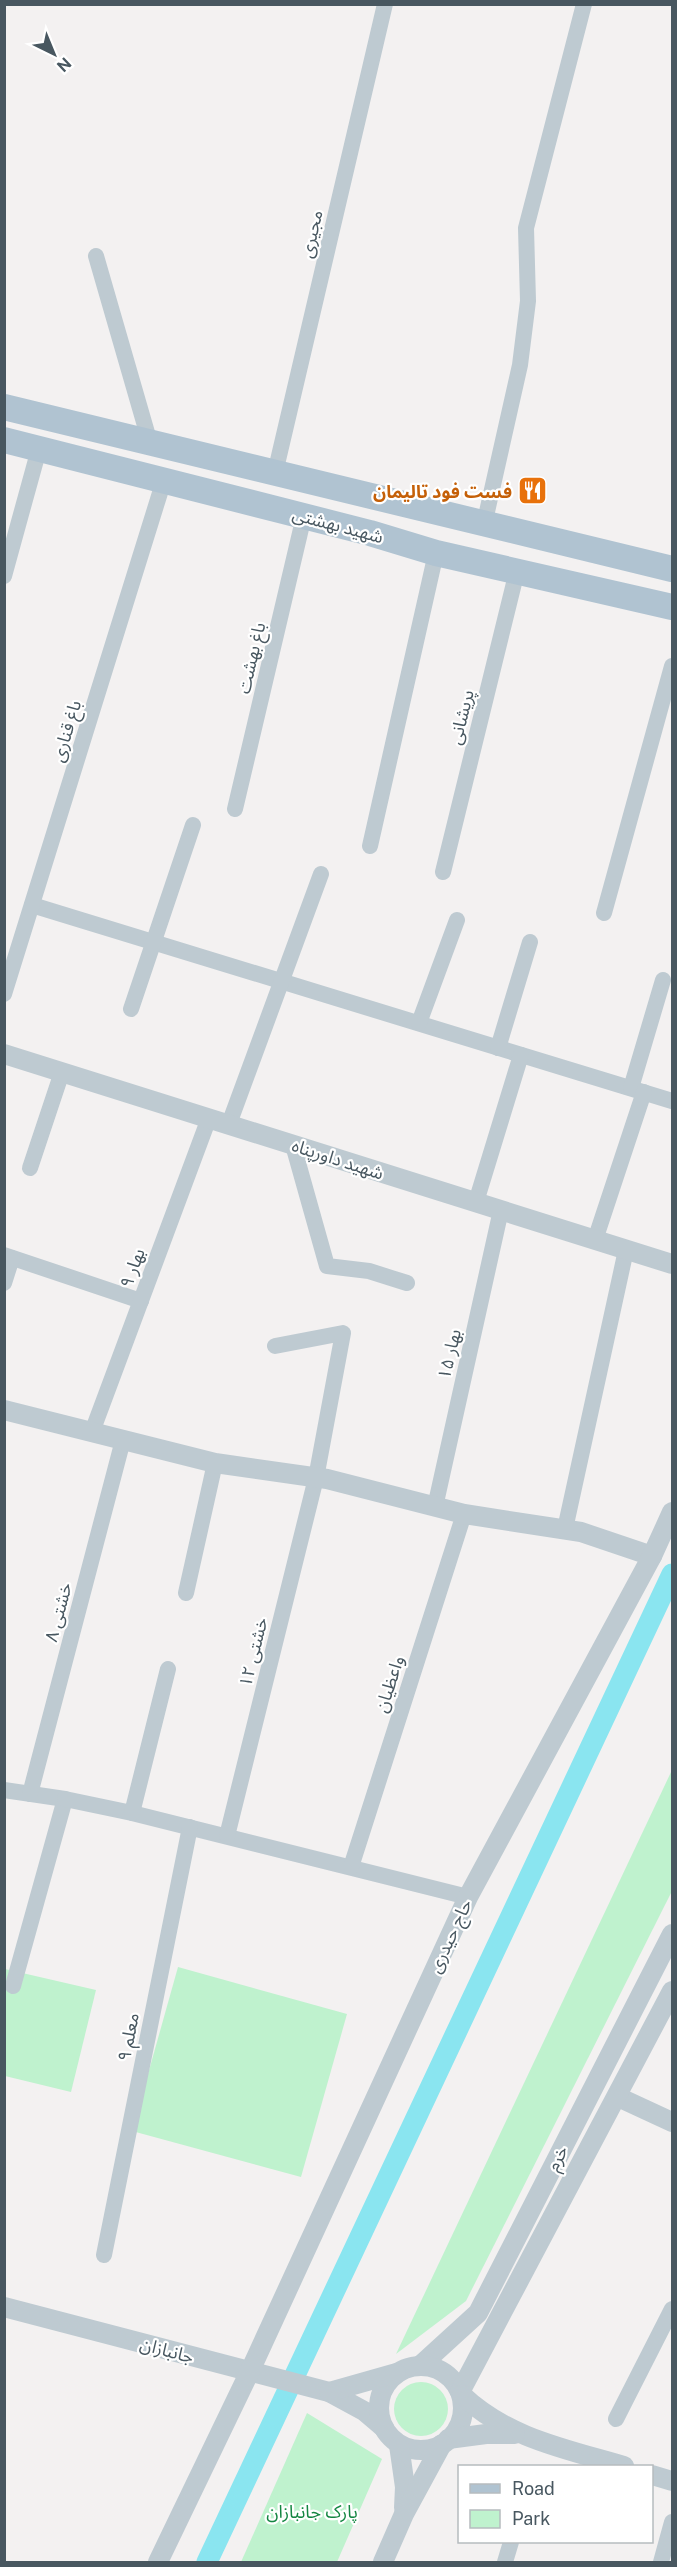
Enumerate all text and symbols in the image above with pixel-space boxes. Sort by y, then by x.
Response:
north arrow [24,24,84,84]
text: N [53,53,75,76]
street label: مجیری [295,208,328,260]
restaurant icon: فست فود تالیمان [517,475,549,507]
place label: فست فود تالیمان [373,481,512,502]
street label: شهید بهشتی [290,503,386,548]
street label: باغ بهشت [233,620,273,697]
street label: پریشانی [444,687,479,747]
street label: باغ قناری [47,698,89,766]
street label: شهید داورپناه [289,1134,386,1185]
street label: بهار ۹ [115,1245,150,1291]
street label: بهار ۱۵ [433,1327,466,1381]
street label: خشتی ۸ [40,1580,77,1644]
street label: خشتی ۱۲ [234,1615,273,1689]
street label: واعظیان [370,1653,409,1715]
street label: حاج حیدری [424,1896,479,1977]
street label: معلم ۹ [113,2011,146,2064]
street label: خرم [542,2142,576,2176]
street label: جانبازان [138,2333,196,2368]
legend [458,2465,653,2543]
text: Road [512,2478,555,2499]
park label: پارک جانبازان [266,2501,358,2523]
text: Park [512,2508,550,2529]

